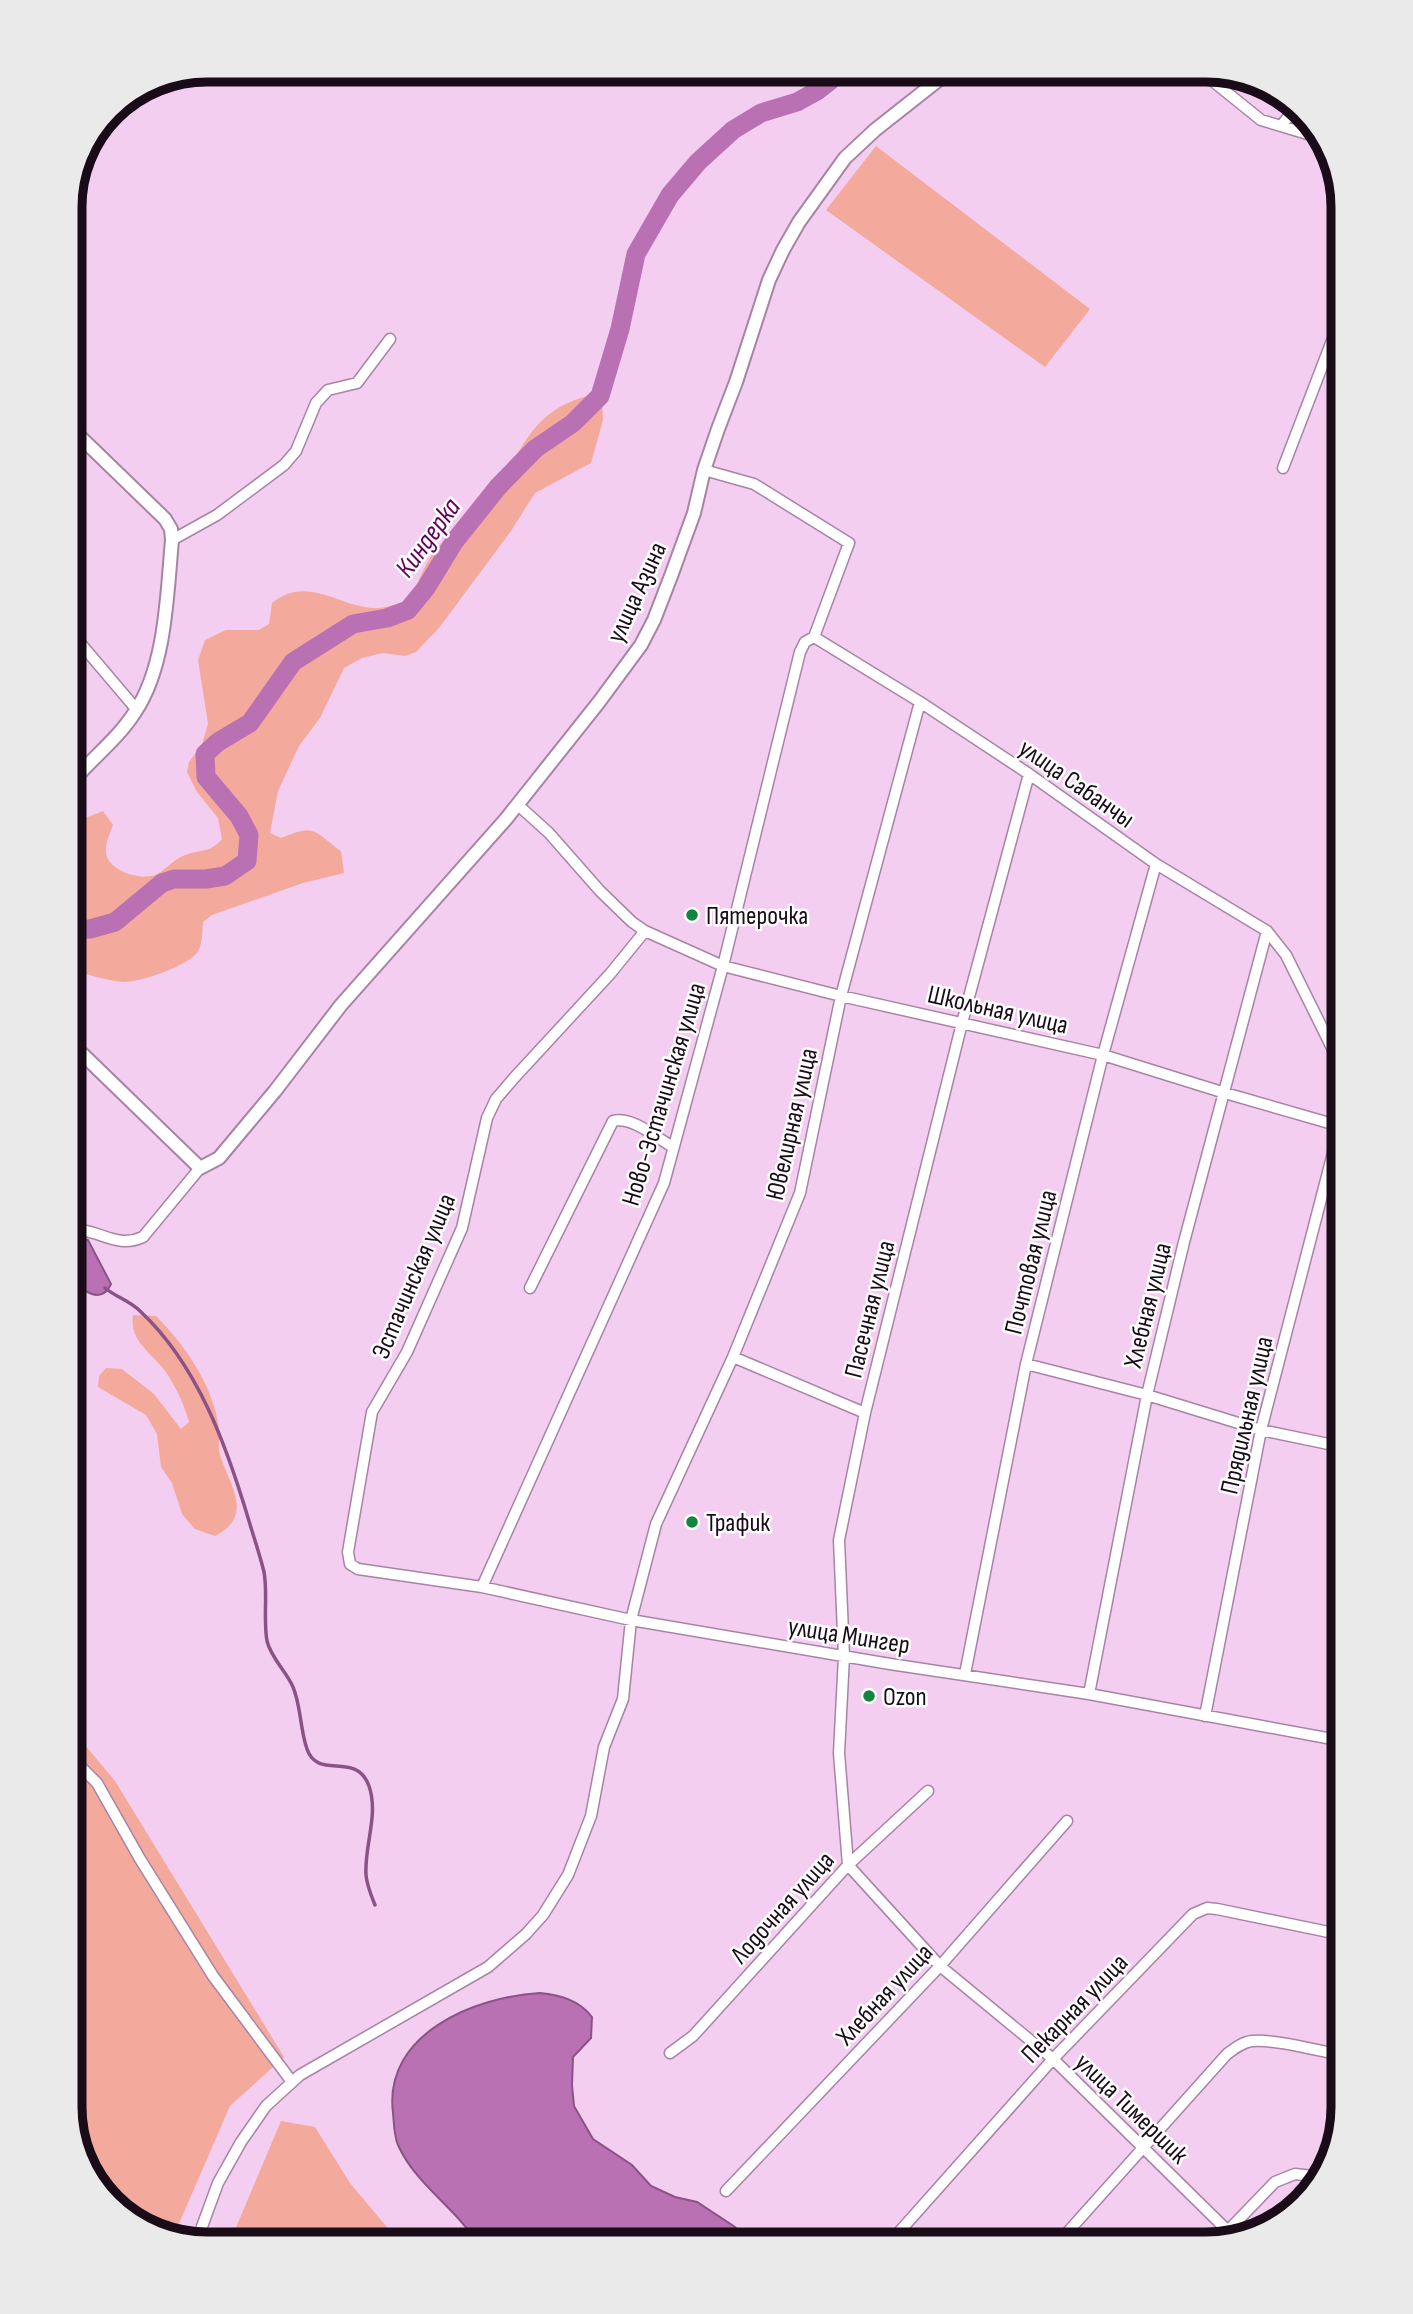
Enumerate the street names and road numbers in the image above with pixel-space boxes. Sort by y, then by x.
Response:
street label: улица Азина [601,538,674,648]
street label: улица Сабанчы [1012,733,1140,835]
street label: Ново-Эстачинская улица [616,979,713,1210]
street label: Школьная улица [924,979,1071,1042]
street label: Ювелирная улица [760,1045,825,1203]
street label: Почтовая улица [999,1187,1064,1338]
street label: Эстачинская улица [366,1189,463,1364]
street label: Пасечная улица [838,1238,902,1381]
street label: Хлебная улица [1118,1240,1179,1372]
street label: Прядильная улица [1214,1333,1281,1497]
street label: улица Мингер [786,1612,912,1661]
street label: Лодочная улица [724,1846,841,1971]
street label: Хлебная улица [830,1938,940,2053]
street label: Пекарная улица [1015,1948,1135,2070]
street label: улица Тимершик [1068,2047,1194,2171]

